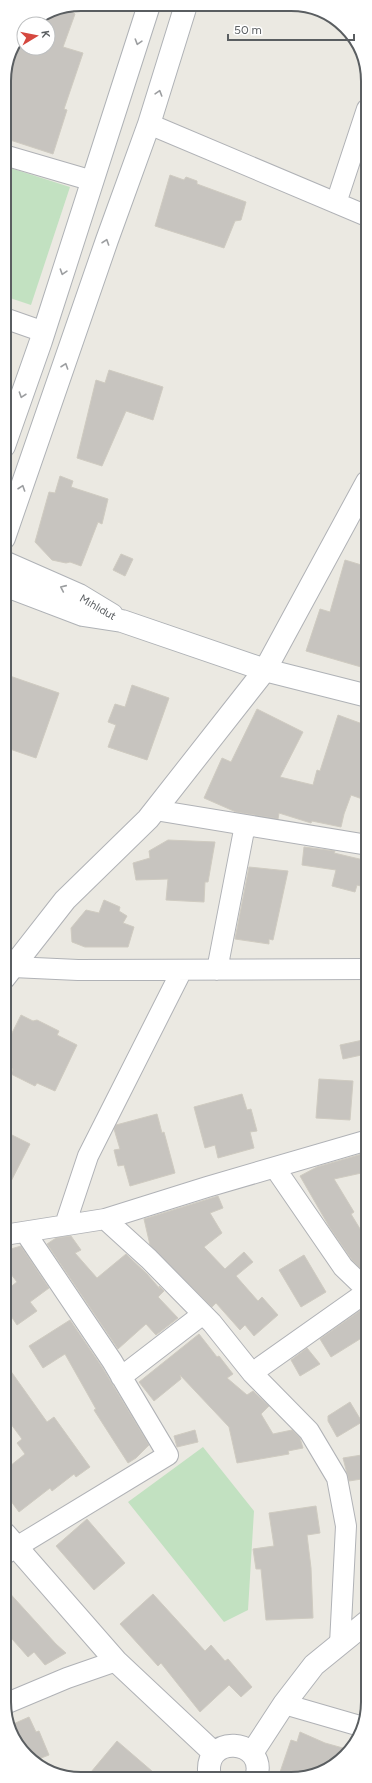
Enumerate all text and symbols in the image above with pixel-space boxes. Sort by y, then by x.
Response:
north arrow [16,16,56,56]
scale bar [228,16,354,42]
text: 50 m [234,23,262,37]
text: K [38,30,53,40]
one-way arrow [134,38,143,45]
one-way arrow [154,90,163,97]
one-way arrow [102,239,110,246]
one-way arrow [59,269,68,276]
one-way arrow [60,362,68,369]
one-way arrow [18,392,27,399]
one-way arrow [17,485,26,492]
one-way arrow [60,585,68,593]
street label: Mıhlıdut [77,592,118,623]

